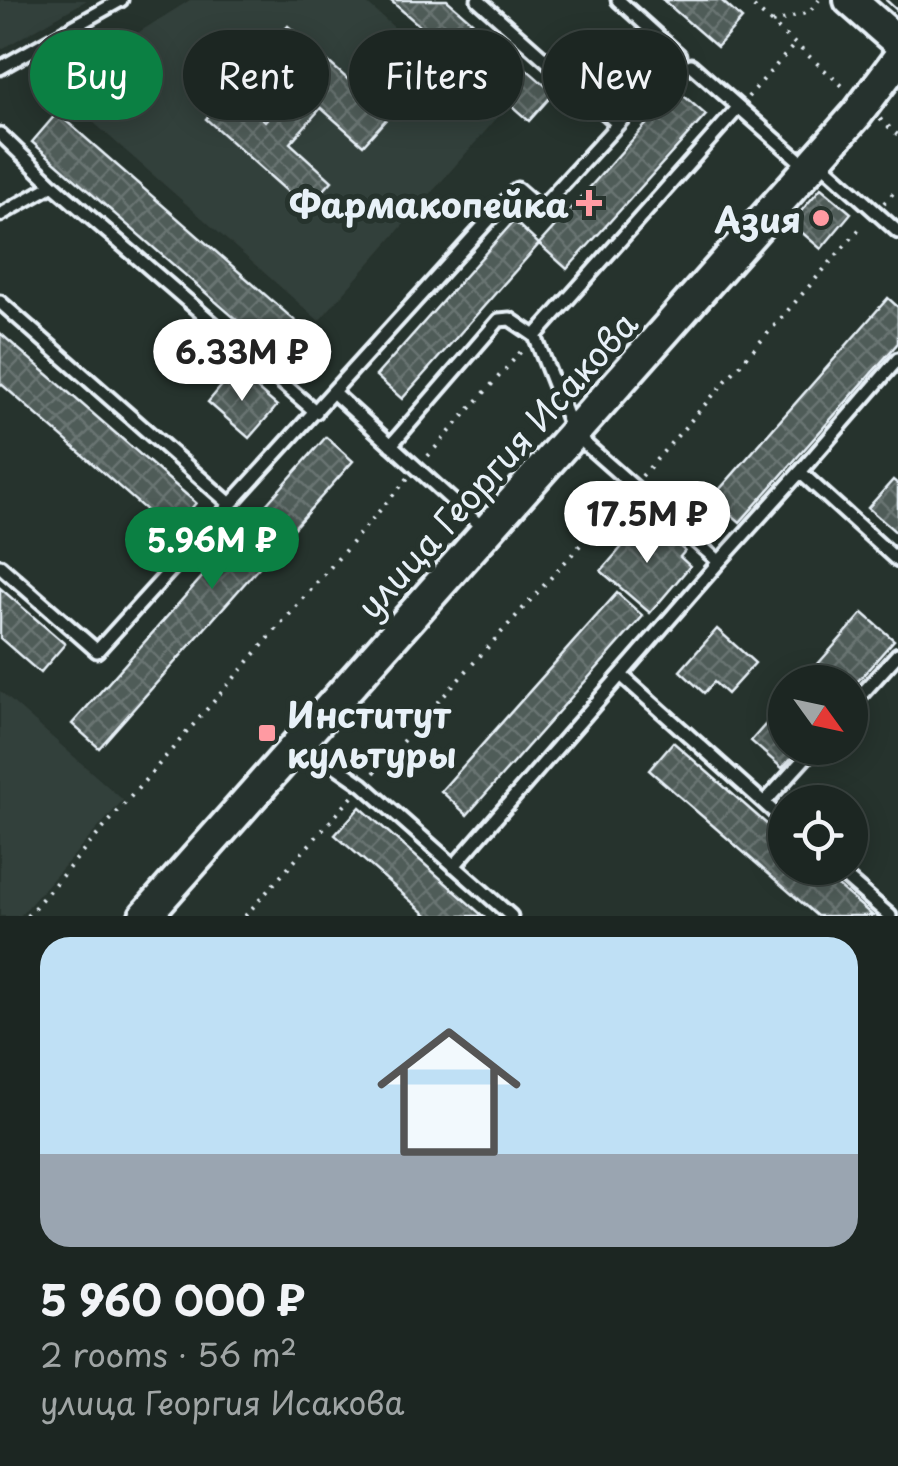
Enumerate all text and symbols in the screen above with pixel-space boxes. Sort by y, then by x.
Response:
chip: Buy [30,30,163,120]
chip: Rent [183,30,329,120]
chip: Filters [349,30,523,120]
chip: New [543,30,687,120]
place label: Фармакопейка [289,177,569,230]
marker: Фармакопейка [578,192,600,214]
place label: Азия [714,192,801,245]
marker: Азия [810,207,832,229]
street label: улица Георгия Исакова [343,298,649,630]
pin: 6.33M ₽ [150,319,334,404]
text: 6.33M ₽ [175,327,309,375]
pin: 17.5M ₽ [555,481,739,566]
text: 17.5M ₽ [586,489,708,537]
pin: 5.96M ₽ [120,507,304,592]
text: 5.96M ₽ [147,515,277,563]
north arrow [768,665,868,765]
map controls [768,665,868,885]
place label: Институт культуры [287,687,457,780]
marker: Институт культуры [256,722,278,744]
button: locate [768,785,868,885]
icon: home [359,1002,539,1182]
text: 5 960 000 ₽ [40,1267,305,1330]
text: 2 rooms · 56 m² [40,1330,297,1378]
text: улица Георгия Исакова [40,1378,404,1426]

